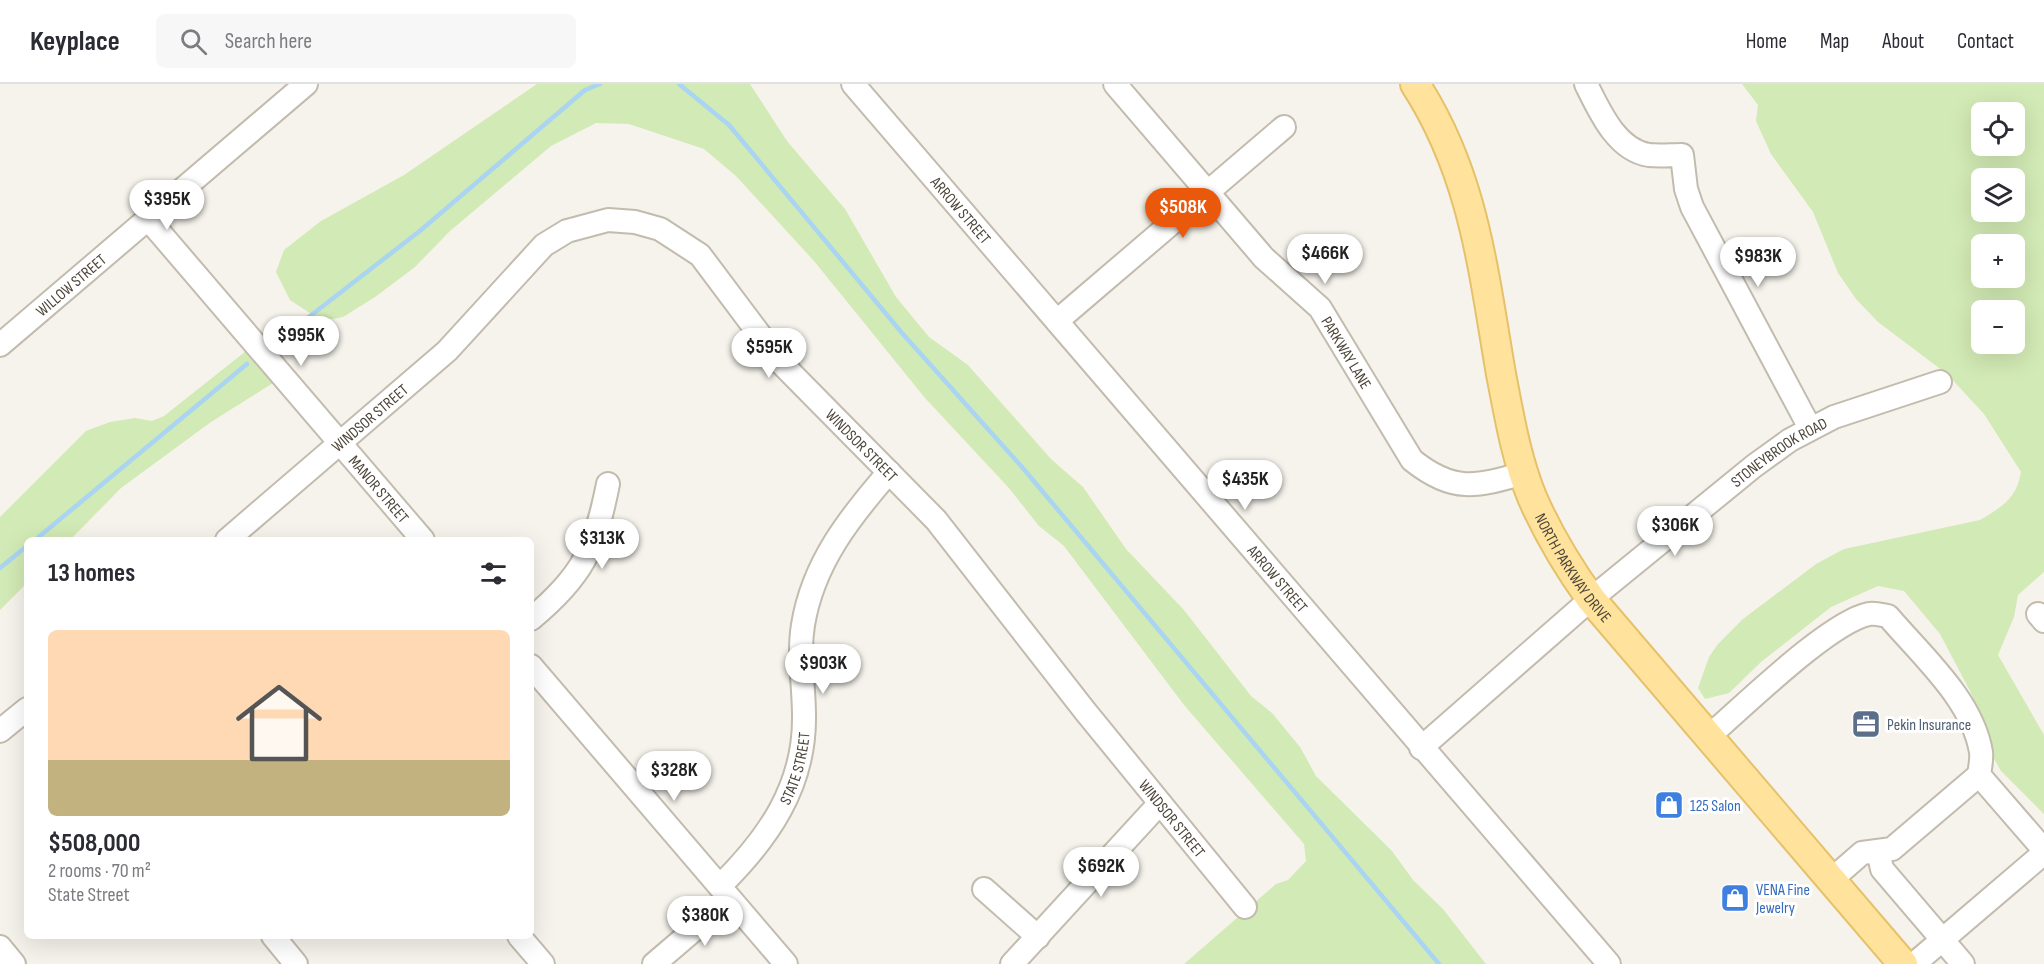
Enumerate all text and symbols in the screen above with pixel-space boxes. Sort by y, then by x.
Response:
search box [156,14,576,68]
text: Keyplace [30,25,120,58]
icon: search [177,25,210,58]
text: Search here [225,28,312,55]
text: Home [1746,29,1787,54]
text: Map [1820,29,1849,54]
text: About [1882,29,1924,54]
text: Contact [1957,29,2014,54]
map controls [1971,102,2025,354]
button: locate [1971,102,2025,156]
button: layers [1971,168,2025,222]
street label: ARROW STREET [925,173,994,249]
pin: $395K [125,180,209,231]
text: $395K [143,187,191,211]
pin: $508K [1141,188,1225,239]
text: $508K [1159,195,1207,219]
pin: $466K [1283,234,1367,285]
button: + [1971,234,2025,288]
pin: $983K [1716,237,1800,288]
text: $466K [1301,241,1349,265]
text: $983K [1734,244,1782,268]
street label: WILLOW STREET [33,250,111,321]
button: − [1971,300,2025,354]
street label: PARKWAY LANE [1316,313,1375,393]
pin: $995K [259,316,343,367]
text: $995K [277,323,325,347]
pin: $595K [727,328,811,379]
text: $595K [745,335,793,359]
street label: WINDSOR STREET [329,380,413,457]
street label: WINDSOR STREET [821,406,901,487]
street label: STONEYBROOK ROAD [1728,414,1831,492]
street label: MANOR STREET [344,452,413,528]
pin: $435K [1203,460,1287,511]
text: $435K [1221,467,1269,491]
pin: $306K [1633,506,1717,557]
street label: NORTH PARKWAY DRIVE [1530,511,1615,627]
text: $306K [1651,513,1699,537]
pin: $313K [560,519,644,570]
text: $313K [579,526,625,550]
street label: ARROW STREET [1242,541,1311,617]
icon: filters [477,557,510,590]
text: 13 homes [48,558,135,589]
pin: $903K [781,644,865,695]
text: $903K [799,651,847,675]
icon: home [225,669,333,777]
office icon: Pekin Insurance [1850,708,1882,740]
place label: Pekin Insurance [1887,716,1971,735]
street label: STATE STREET [776,731,815,808]
pin: $328K [632,751,716,802]
text: $328K [650,758,698,782]
street label: WINDSOR STREET [1134,776,1209,862]
shop icon: 125 Salon [1653,789,1685,821]
place label: 125 Salon [1690,797,1741,816]
text: $508,000 [48,828,140,859]
pin: $692K [1059,847,1143,898]
text: $692K [1077,854,1125,878]
text: 2 rooms · 70 m² [48,859,151,883]
place label: VENA Fine Jewelry [1755,881,1810,918]
shop icon: VENA Fine Jewelry [1719,882,1751,914]
text: State Street [48,883,130,907]
pin: $380K [663,896,747,947]
text: $380K [681,903,729,927]

